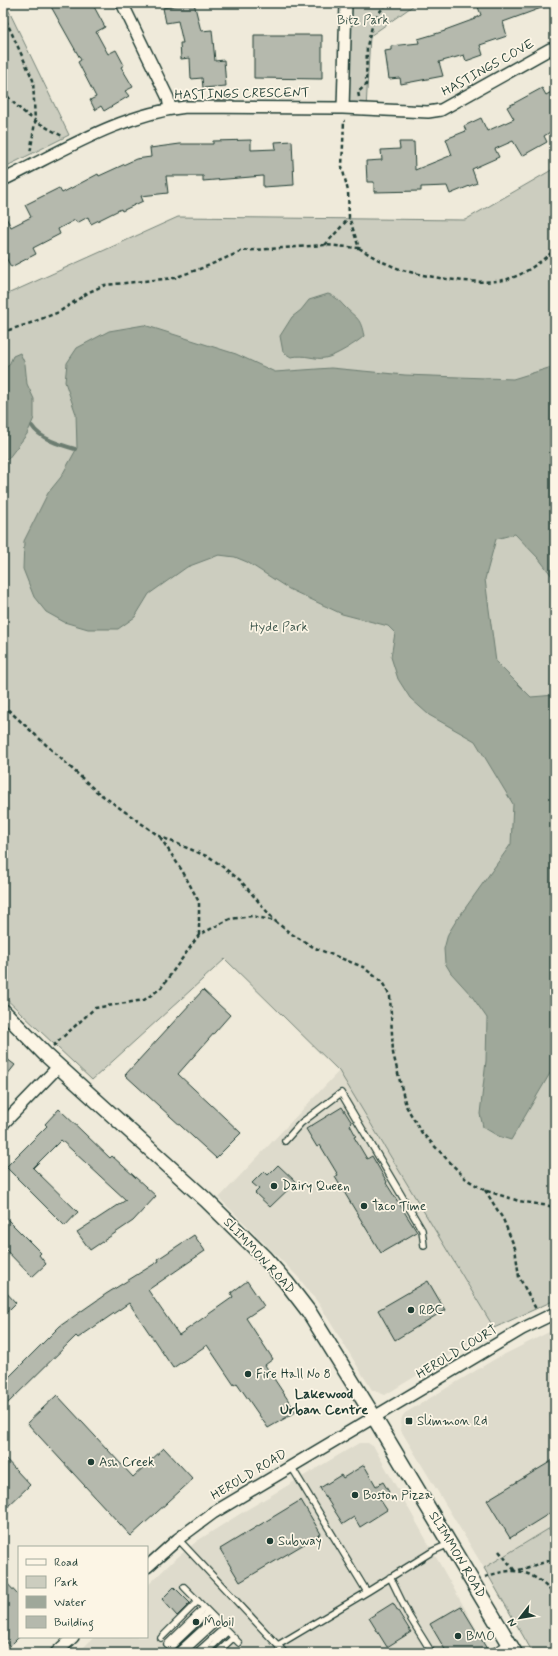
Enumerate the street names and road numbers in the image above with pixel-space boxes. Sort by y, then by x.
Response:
street label: HASTINGS COVE [439,36,537,100]
street label: HASTINGS CRESCENT [174,84,310,104]
street label: SLIMMON ROAD [219,1214,299,1298]
street label: HEROLD COURT [413,1321,501,1383]
street label: HEROLD ROAD [208,1446,290,1504]
street label: SLIMMON ROAD [425,1509,490,1601]

